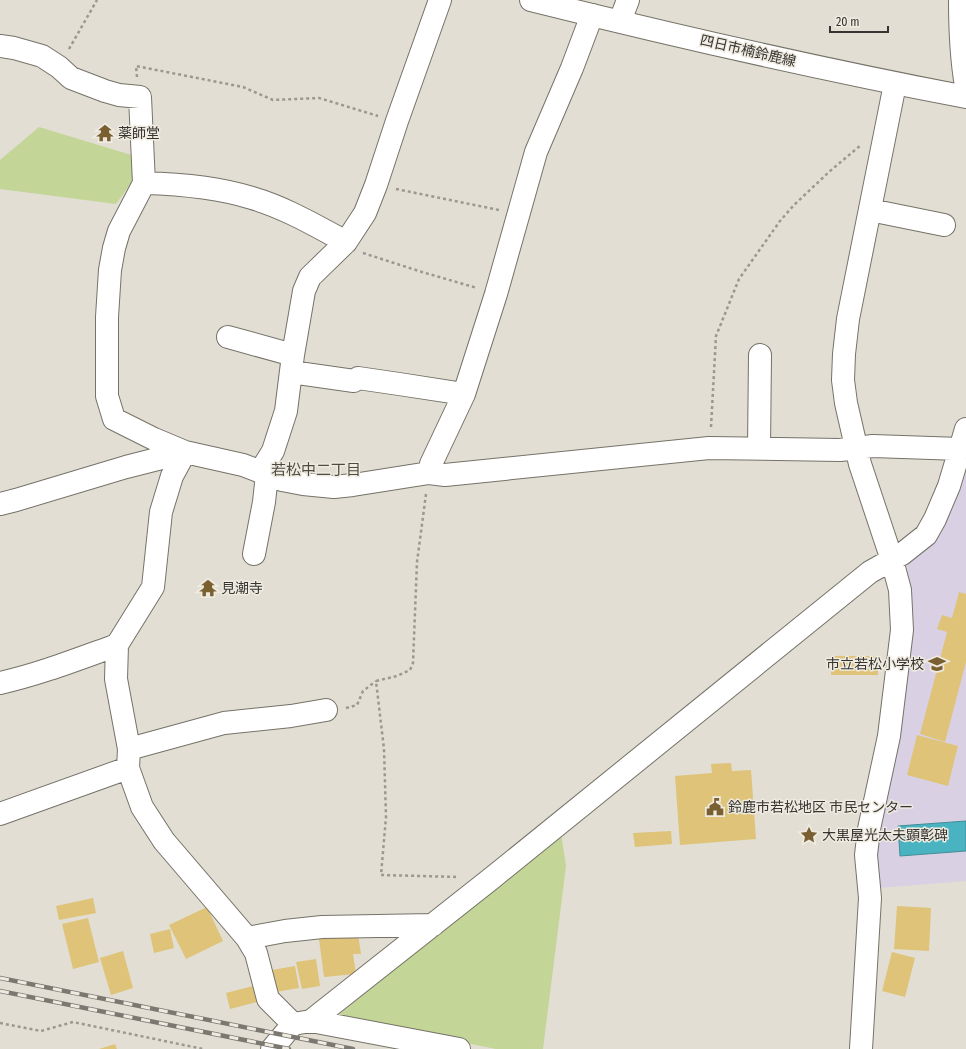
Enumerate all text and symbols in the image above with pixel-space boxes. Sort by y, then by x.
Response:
scale bar [830,8,888,34]
text: 20 m [836,15,860,29]
street label: 四日市楠鈴鹿線 [698,32,798,70]
temple icon: 薬師堂 [95,123,115,143]
place label: 薬師堂 [118,125,160,142]
district label: 若松中二丁目 [271,461,361,479]
temple icon: 見潮寺 [198,578,218,598]
place label: 見潮寺 [221,580,263,597]
school or university icon: 市立若松小学校 [927,654,947,674]
place label: 市立若松小学校 [826,656,924,673]
public building icon: 鈴鹿市若松地区 市民センター [705,797,725,817]
place label: 鈴鹿市若松地区 市民センター [728,799,913,816]
place icon: 大黒屋光太夫顕彰碑 [799,825,819,845]
place label: 大黒屋光太夫顕彰碑 [822,827,948,844]

